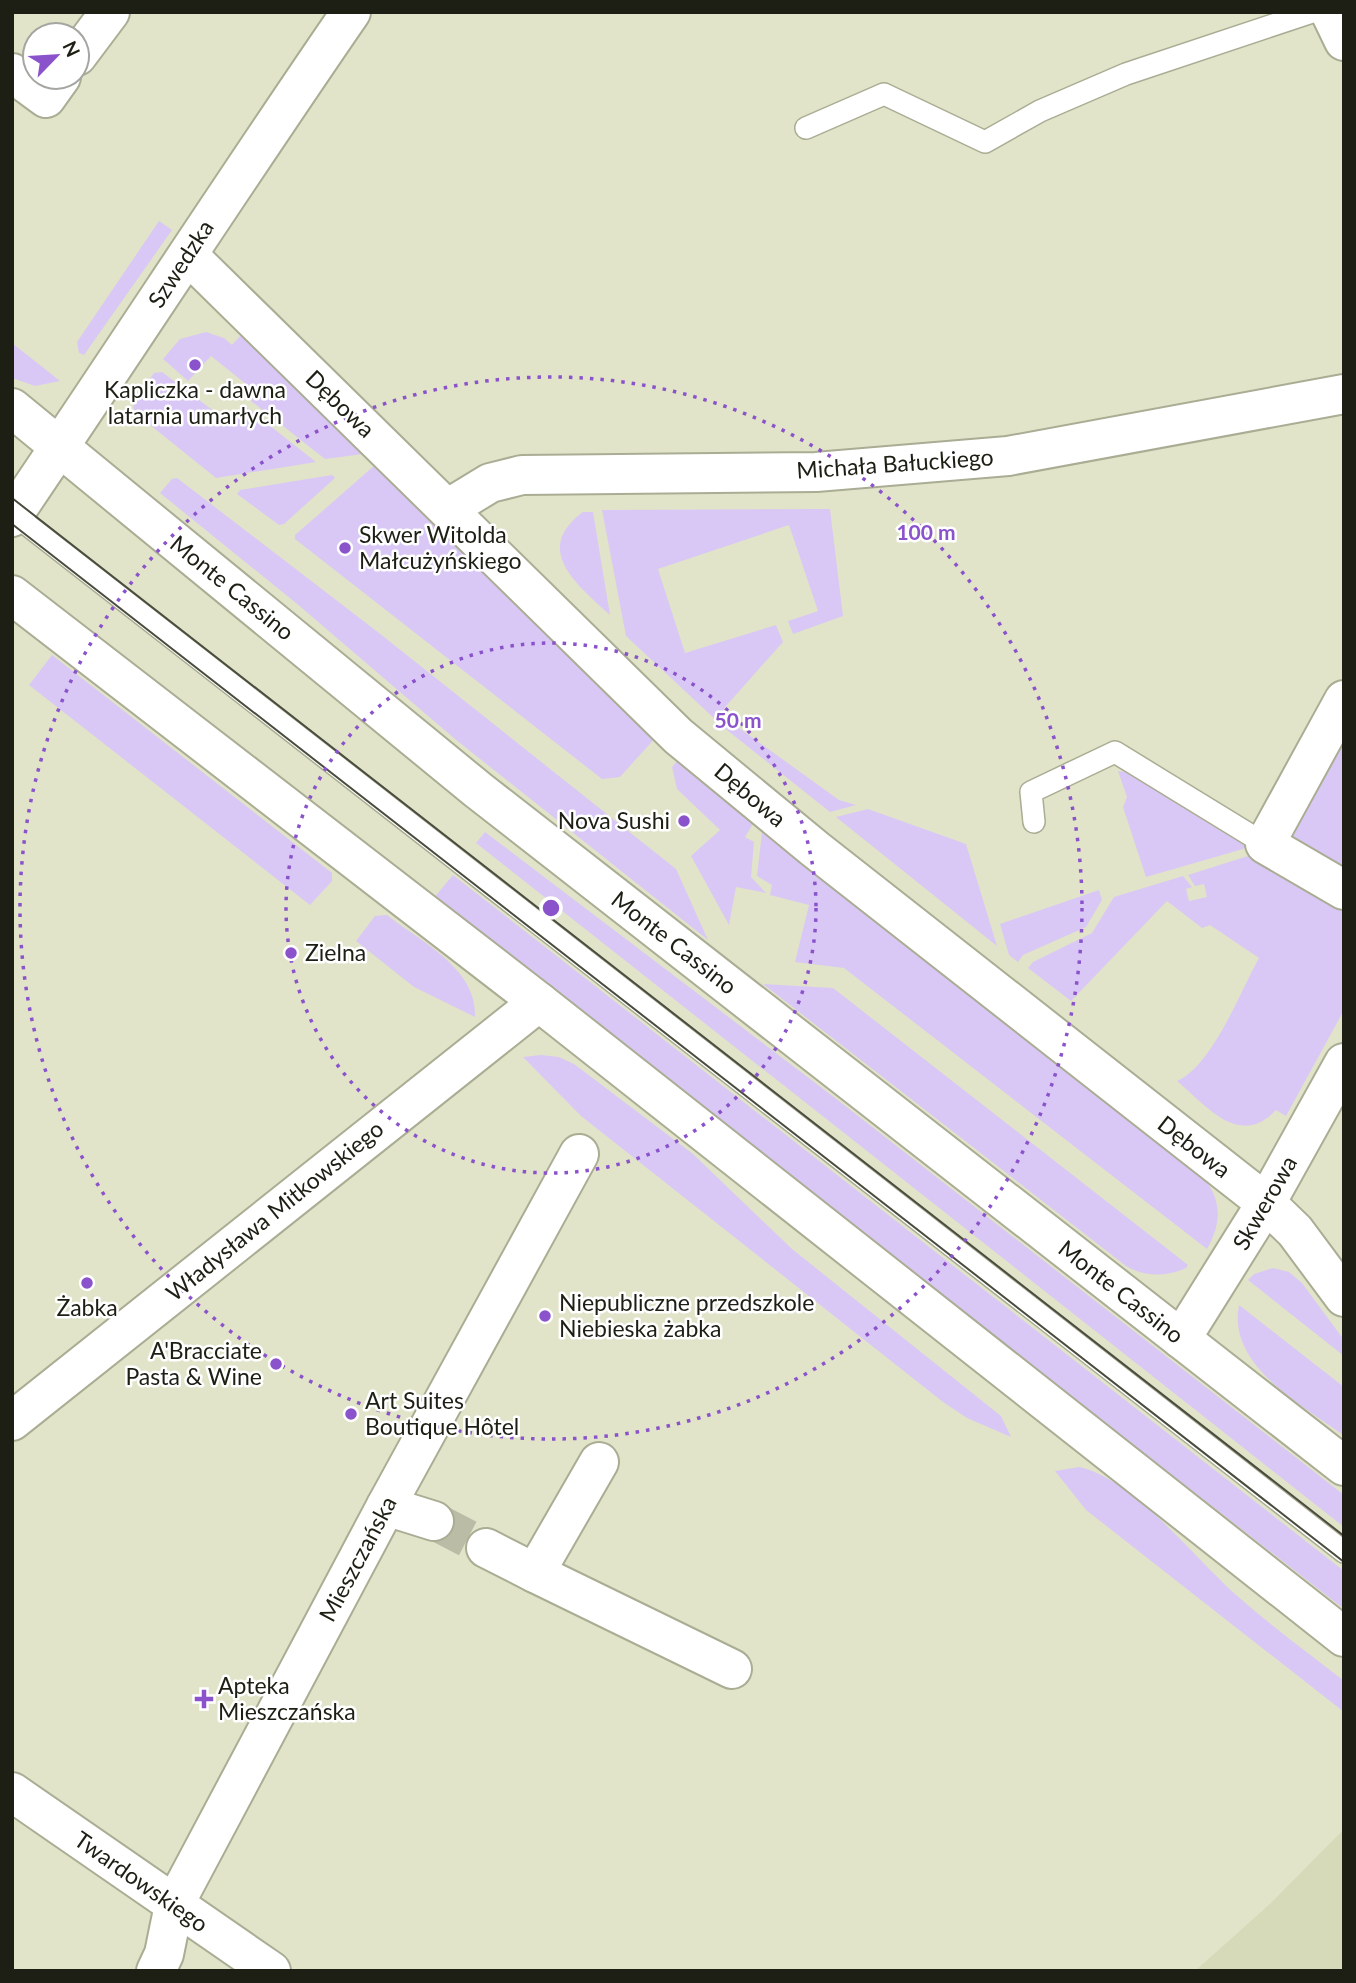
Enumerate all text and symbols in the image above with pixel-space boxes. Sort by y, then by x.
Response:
north arrow [21,21,91,91]
text: N [58,37,85,60]
street label: Szwedzka [141,214,219,313]
marker: Kapliczka - dawna latarnia umarłych [187,357,203,373]
street label: Dębowa [301,364,381,443]
place label: Kapliczka - dawna latarnia umarłych [104,375,286,429]
street label: Michała Bałuckiego [795,442,994,484]
text: 100 m [896,519,956,544]
place label: Skwer Witolda Małcużyńskiego [359,520,522,574]
street label: Monte Cassino [165,529,300,646]
marker: Skwer Witolda Małcużyńskiego [337,540,353,556]
text: 50 m [714,707,762,732]
street label: Dębowa [709,756,792,832]
place label: Nova Sushi [558,806,670,834]
marker: Nova Sushi [676,813,692,829]
street label: Monte Cassino [606,885,743,1000]
centre of rings [539,896,563,920]
place label: Zielna [305,938,366,966]
marker: Zielna [283,945,299,961]
street label: Dębowa [1153,1109,1237,1183]
street label: Władysława Mitkowskiego [160,1114,389,1306]
street label: Skwerowa [1226,1150,1302,1255]
street label: Monte Cassino [1053,1234,1190,1349]
marker: Żabka [79,1275,95,1291]
place label: Niepubliczne przedszkole Niebieska żabka [559,1288,814,1342]
place label: Żabka [56,1293,118,1321]
marker: Niepubliczne przedszkole Niebieska żabka [537,1308,553,1324]
place label: A'Bracciate Pasta & Wine [125,1336,262,1390]
marker: A'Bracciate Pasta & Wine [268,1356,284,1372]
place label: Art Suites Boutique Hôtel [365,1386,519,1440]
marker: Art Suites Boutique Hôtel [343,1406,359,1422]
street label: Mieszczańska [312,1491,402,1626]
place label: Apteka Mieszczańska [218,1671,356,1725]
marker: Apteka Mieszczańska [196,1691,212,1707]
street label: Twardowskiego [69,1825,214,1938]

